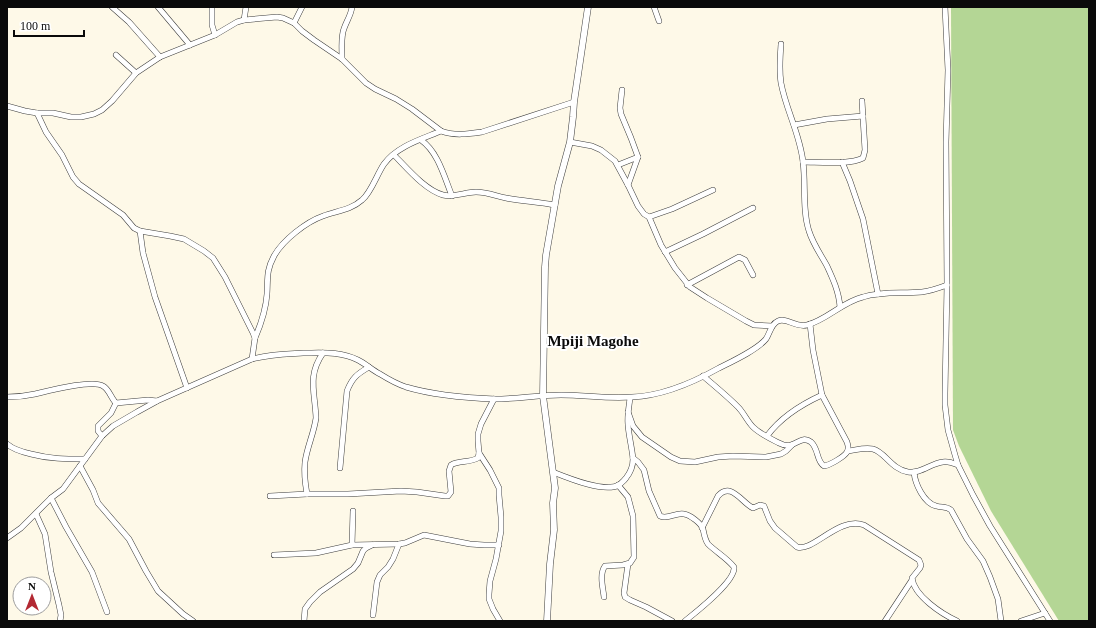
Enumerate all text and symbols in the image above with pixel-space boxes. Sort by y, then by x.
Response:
scale bar [14,12,84,38]
text: 100 m [20,19,51,33]
district label: Mpiji Magohe [547,333,639,349]
north arrow [12,576,52,616]
text: N [28,580,36,592]

